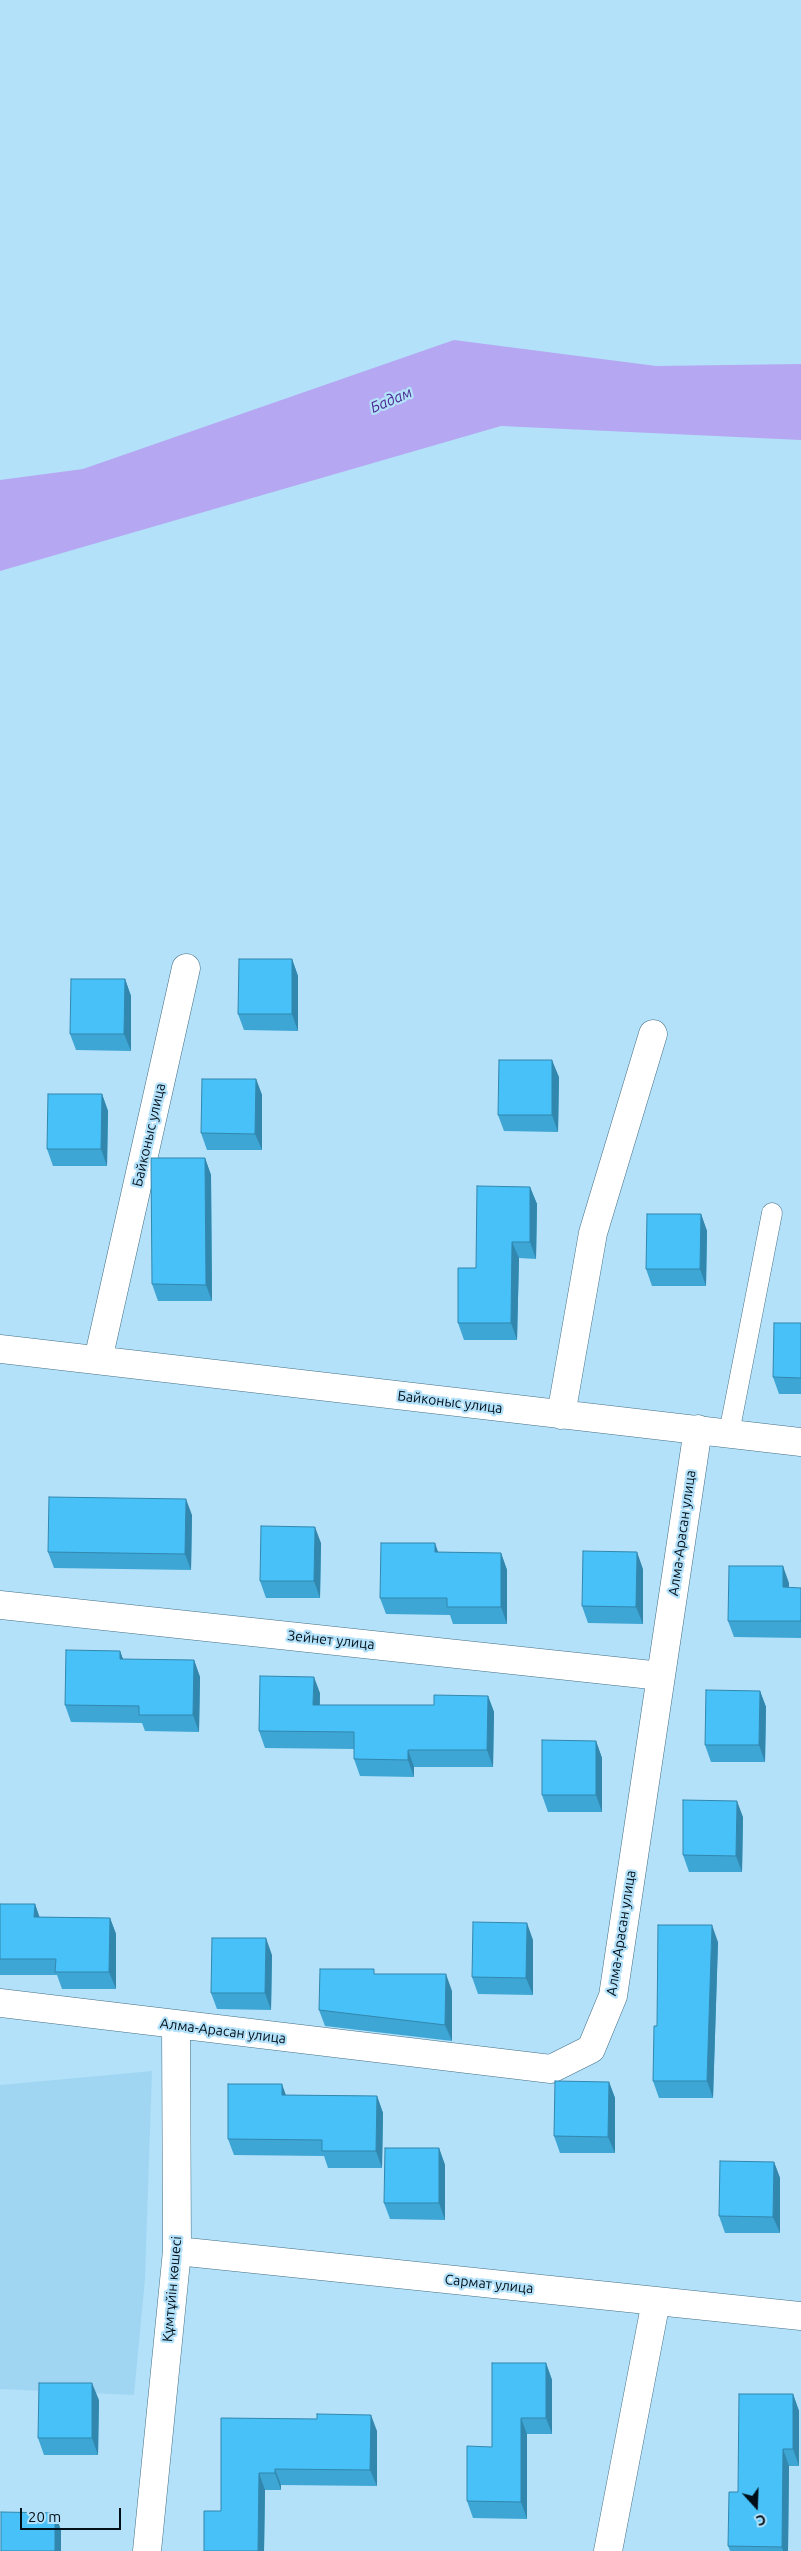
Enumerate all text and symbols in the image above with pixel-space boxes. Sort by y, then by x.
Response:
water label: Бадам [368,383,414,417]
street label: Байконыс улица [129,1082,169,1188]
street label: Байконыс улица [396,1387,504,1417]
street label: Алма-Арасан улица [665,1469,699,1597]
street label: Зейнет улица [287,1627,375,1653]
street label: Алма-Арасан улица [603,1869,639,1997]
street label: Алма-Арасан улица [159,2015,287,2047]
street label: Құмтұйiн көшесі [159,2235,185,2343]
street label: Сармат улица [444,2271,534,2297]
north arrow [731,2481,781,2531]
scale bar [22,2498,124,2530]
text: 20 m [28,2508,61,2525]
text: С [754,2511,768,2529]

